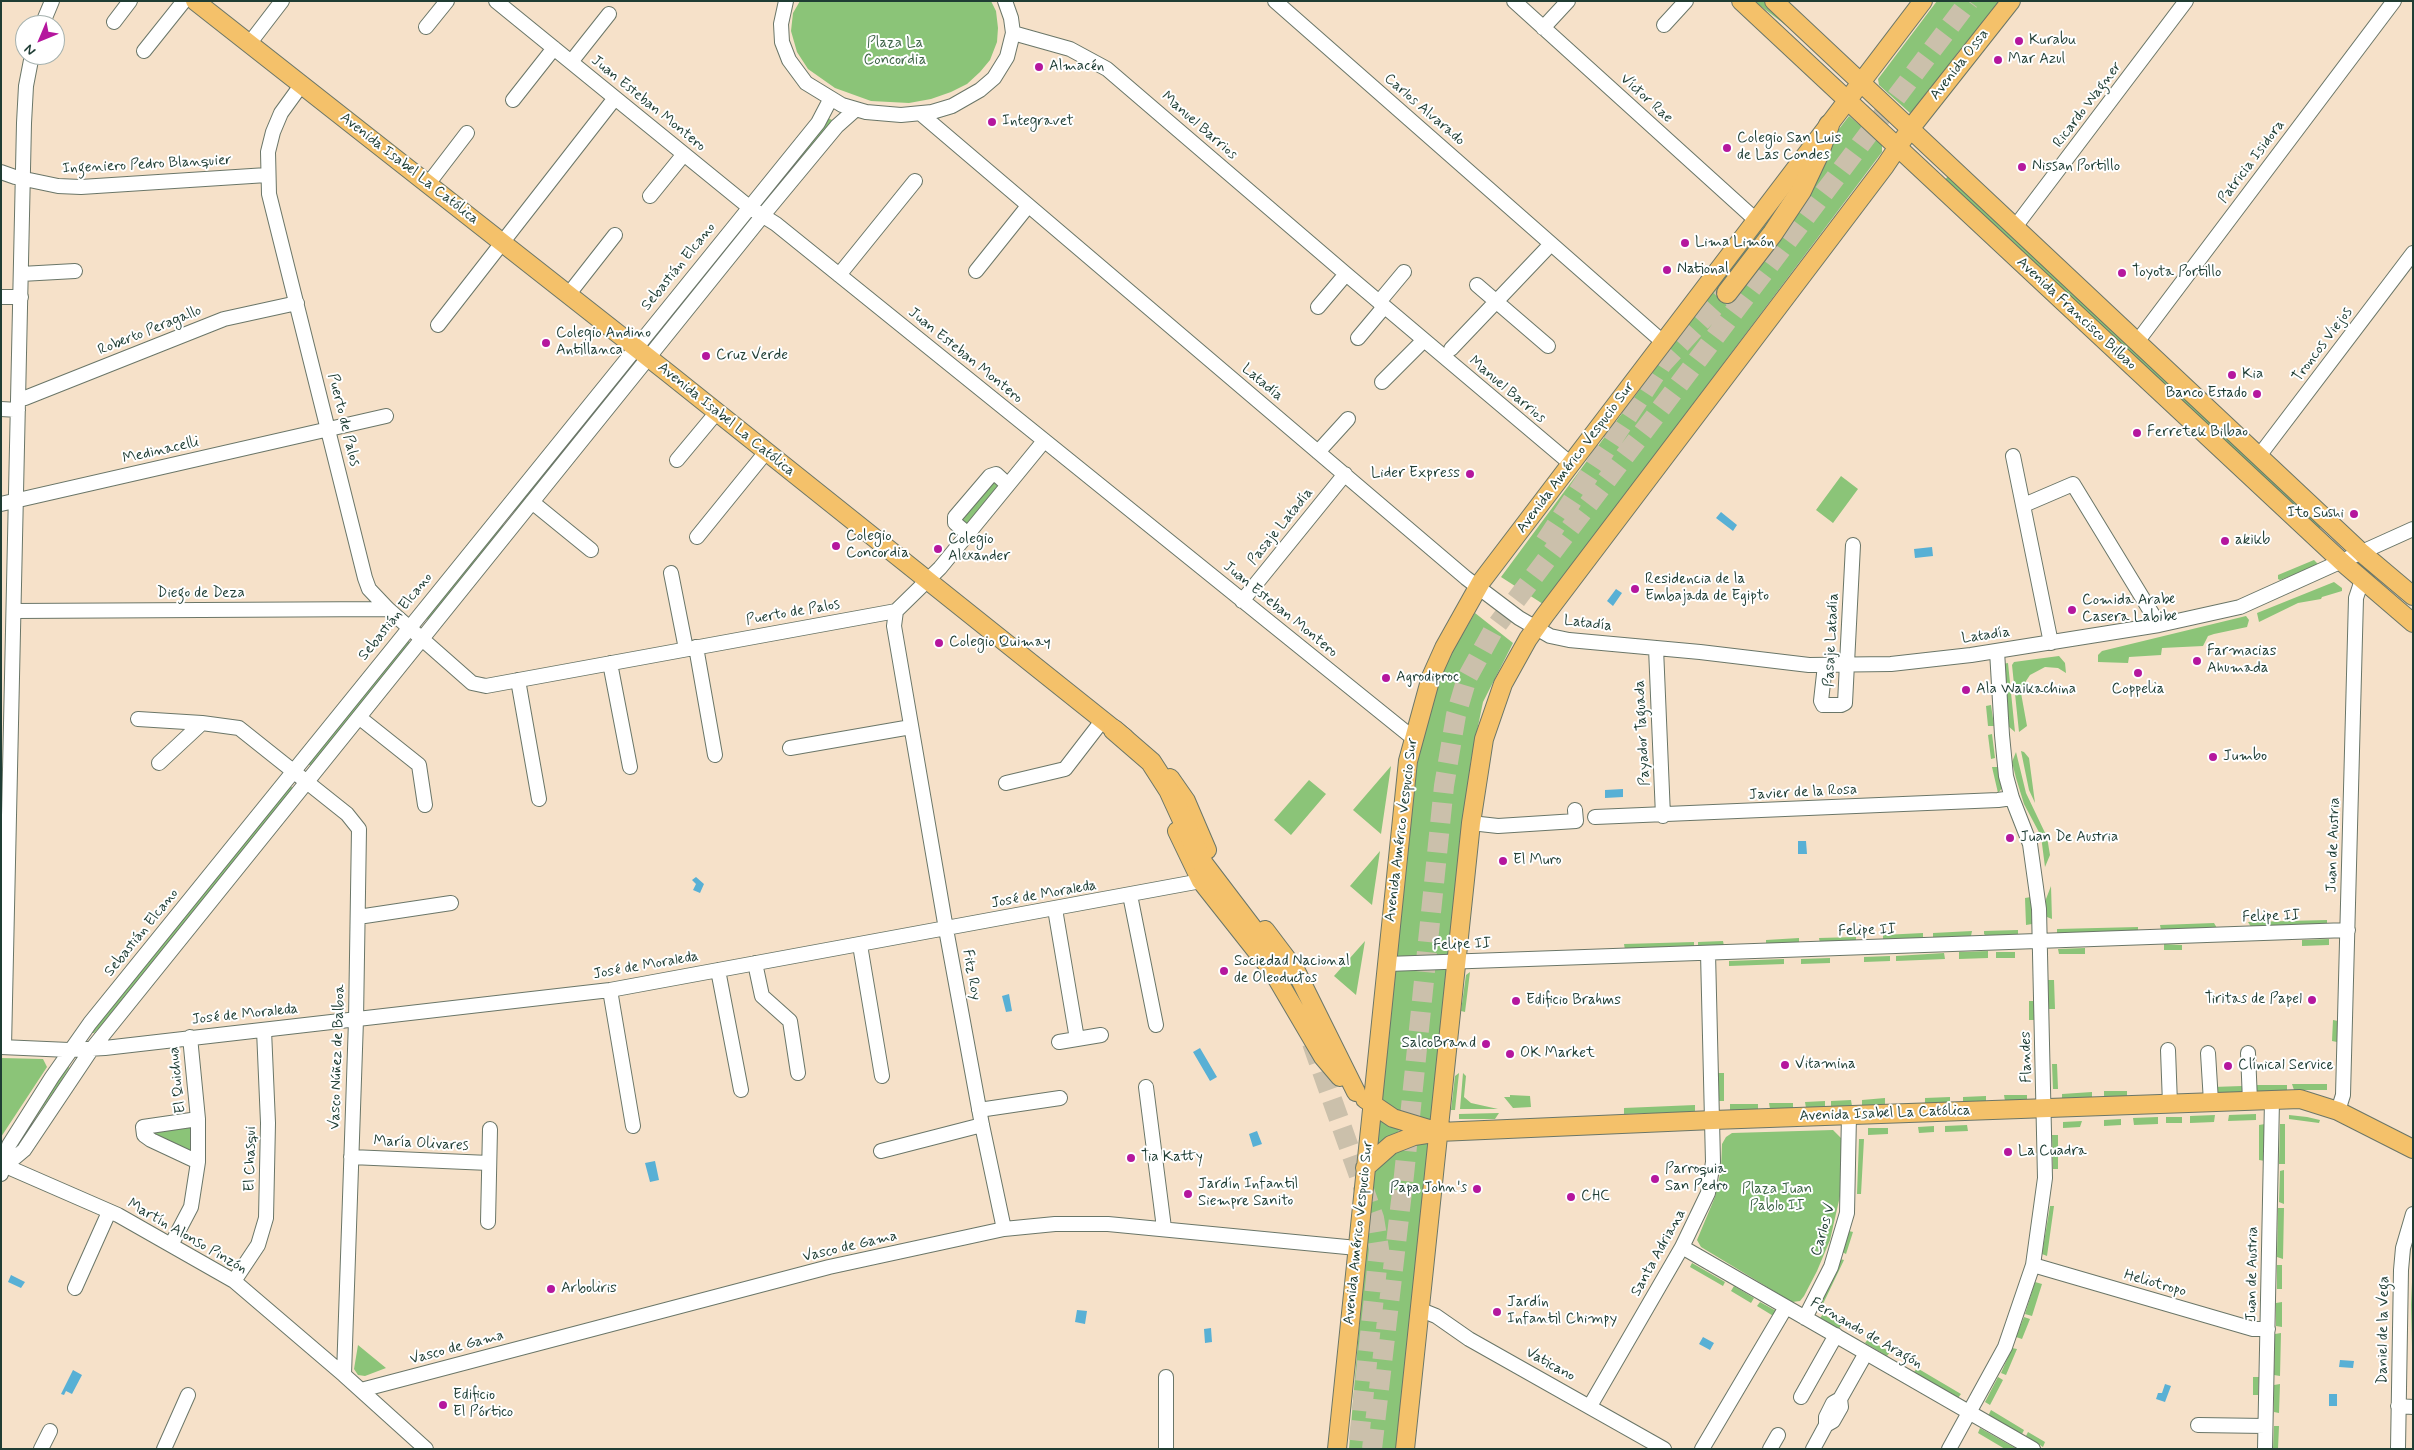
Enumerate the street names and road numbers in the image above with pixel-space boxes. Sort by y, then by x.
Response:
street label: Avenida Ossa [1927,26,1993,104]
street label: Juan Esteban Montero [587,52,709,156]
street label: Ricardo Wagner [2050,58,2126,152]
street label: Carlos Alvarado [1380,70,1468,150]
street label: Víctor Rae [1616,71,1676,127]
street label: Manuel Barrios [1157,88,1241,164]
street label: Avenida Isabel La Católica [336,109,482,229]
street label: Patricia Isidora [2215,117,2289,207]
street label: Ingeniero Pedro Blanquier [62,152,232,178]
street label: Sebastián Elcano [638,219,720,315]
street label: Avenida Francisco Bilbao [2012,254,2140,374]
street label: Roberto Peragallo [96,302,204,360]
street label: Juan Esteban Montero [904,304,1026,408]
street label: Troncos Viejos [2289,304,2357,386]
street label: Manuel Barrios [1465,353,1549,427]
street label: Avenida Isabel La Católica [654,359,798,481]
street label: Latadía [1238,360,1286,406]
street label: Puerto de Palos [323,372,363,468]
street label: Avenida Américo Vespucio Sur [1513,379,1639,537]
street label: Medinacelli [121,433,201,469]
street label: Pasaje Latadía [1244,485,1318,569]
street label: Juan Esteban Montero [1219,558,1341,662]
street label: Sebastián Elcano [355,569,437,665]
street label: Diego de Deza [157,585,245,603]
street label: Pasaje Latadía [1821,592,1843,688]
street label: Puerto de Palos [745,596,841,630]
street label: Latadía [1563,612,1613,636]
street label: Latadía [1961,624,2011,648]
street label: Payador Taguada [1631,680,1655,786]
street label: Avenida Américo Vespucio Sur [1382,737,1422,923]
street label: Javier de la Rosa [1748,781,1858,805]
street label: Juan de Austria [2323,797,2345,893]
street label: José de Moraleda [990,877,1098,913]
street label: Sebastián Elcano [101,885,183,981]
street label: Felipe II [2242,907,2300,927]
street label: Felipe II [1838,921,1896,941]
street label: Felipe II [1433,935,1491,955]
street label: José de Moraleda [592,948,700,984]
street label: Fitz Roy [958,948,984,1002]
street label: Vasco Núñez de Balboa [326,984,350,1130]
street label: José de Moraleda [191,1000,299,1030]
street label: Flandes [2018,1031,2036,1083]
street label: El Quichua [166,1046,190,1114]
street label: Avenida Isabel La Católica [1799,1102,1971,1126]
street label: El Chasqui [241,1126,261,1192]
street label: María Olivares [373,1133,469,1155]
street label: Avenida Américo Vespucio Sur [1340,1140,1378,1326]
street label: Martín Alonso Pinzón [124,1195,250,1279]
street label: Carlos V [1808,1202,1840,1258]
street label: Santa Adriana [1628,1206,1690,1300]
street label: Juan de Austria [2243,1226,2263,1322]
street label: Vasco de Gama [801,1227,899,1267]
street label: Heliotropo [2122,1266,2188,1302]
street label: Daniel de la Vega [2374,1276,2394,1384]
street label: Fernando de Aragón [1807,1295,1925,1373]
street label: Vasco de Gama [408,1327,506,1369]
street label: Vaticano [1522,1344,1578,1386]

